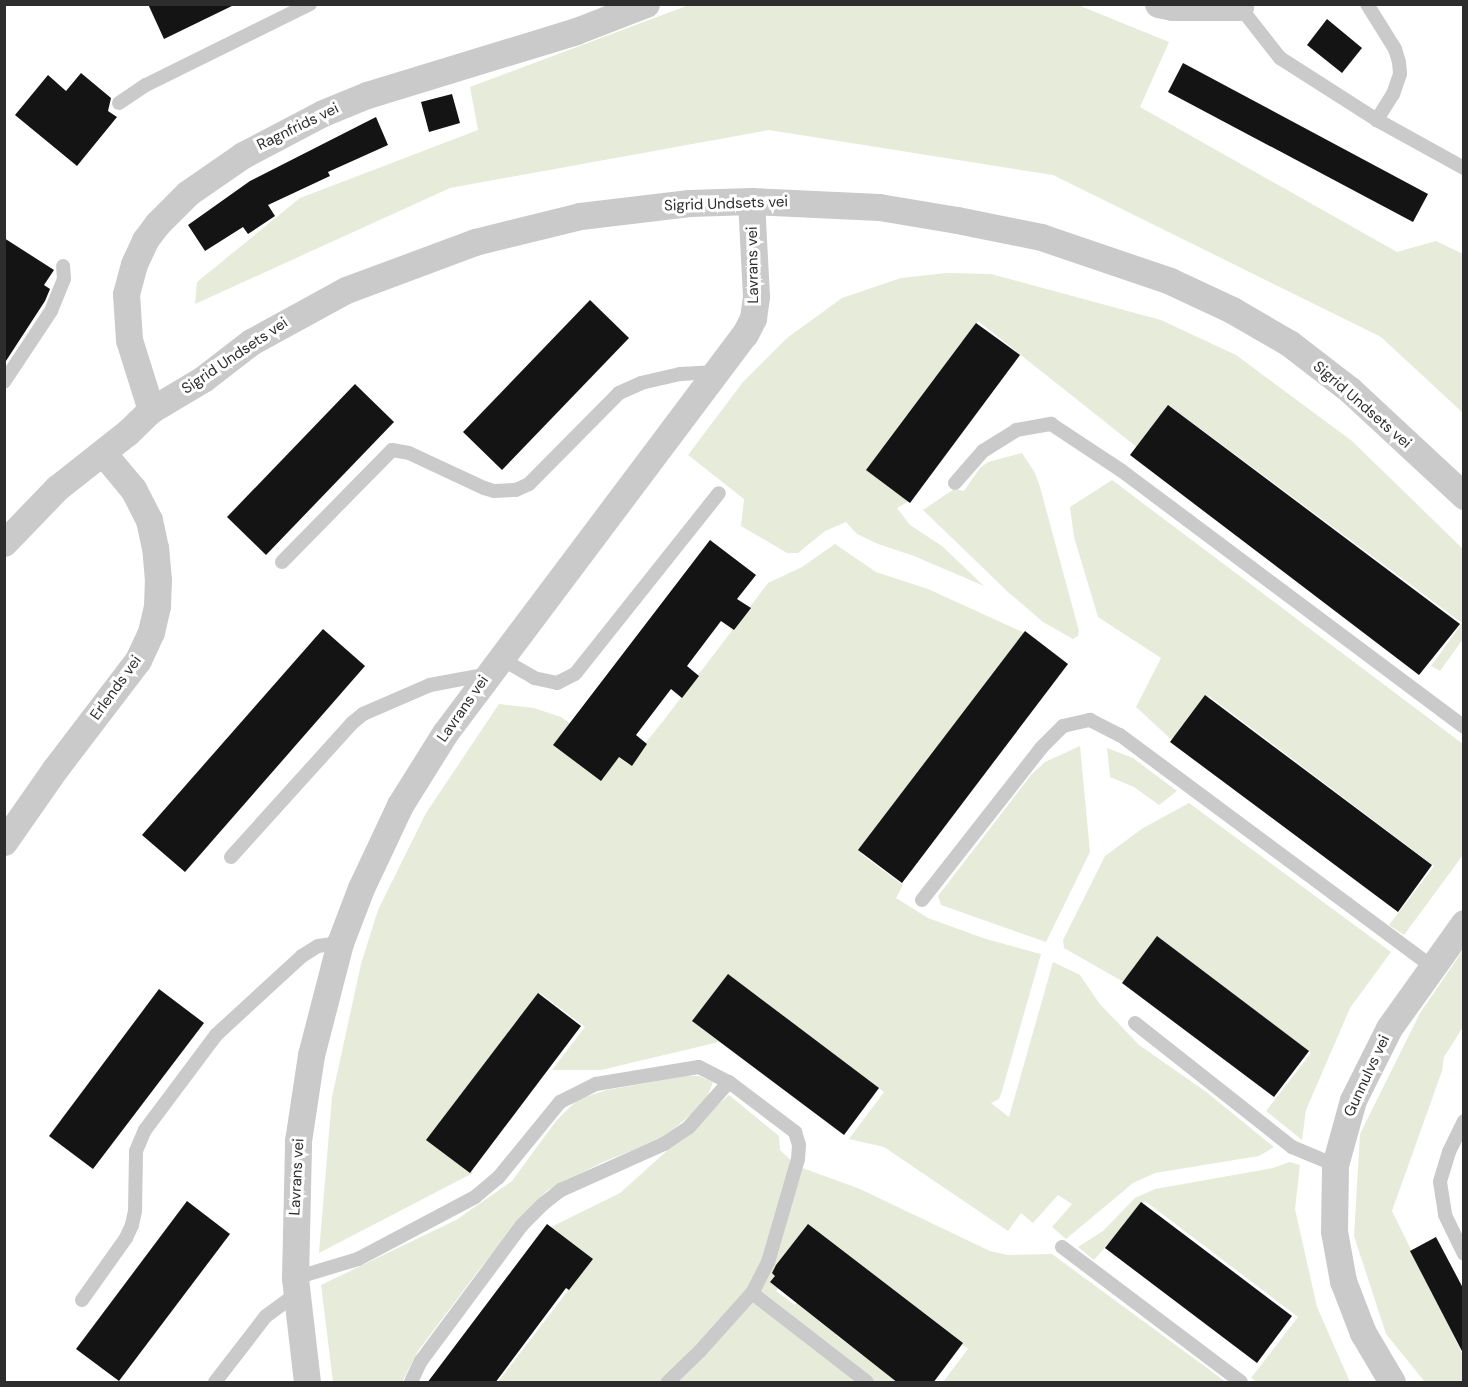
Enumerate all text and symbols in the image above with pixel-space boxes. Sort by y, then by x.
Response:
street label: Ragnfrids vei [254,99,342,155]
street label: Sigrid Undsets vei [664,193,788,215]
street label: Lavrans vei [743,226,763,304]
street label: Sigrid Undsets vei [179,314,291,398]
street label: Sigrid Undsets vei [1309,358,1415,452]
street label: Erlends vei [87,652,145,724]
street label: Lavrans vei [433,672,493,746]
street label: Gunnulvs vei [1340,1032,1394,1120]
street label: Lavrans vei [286,1138,308,1216]

